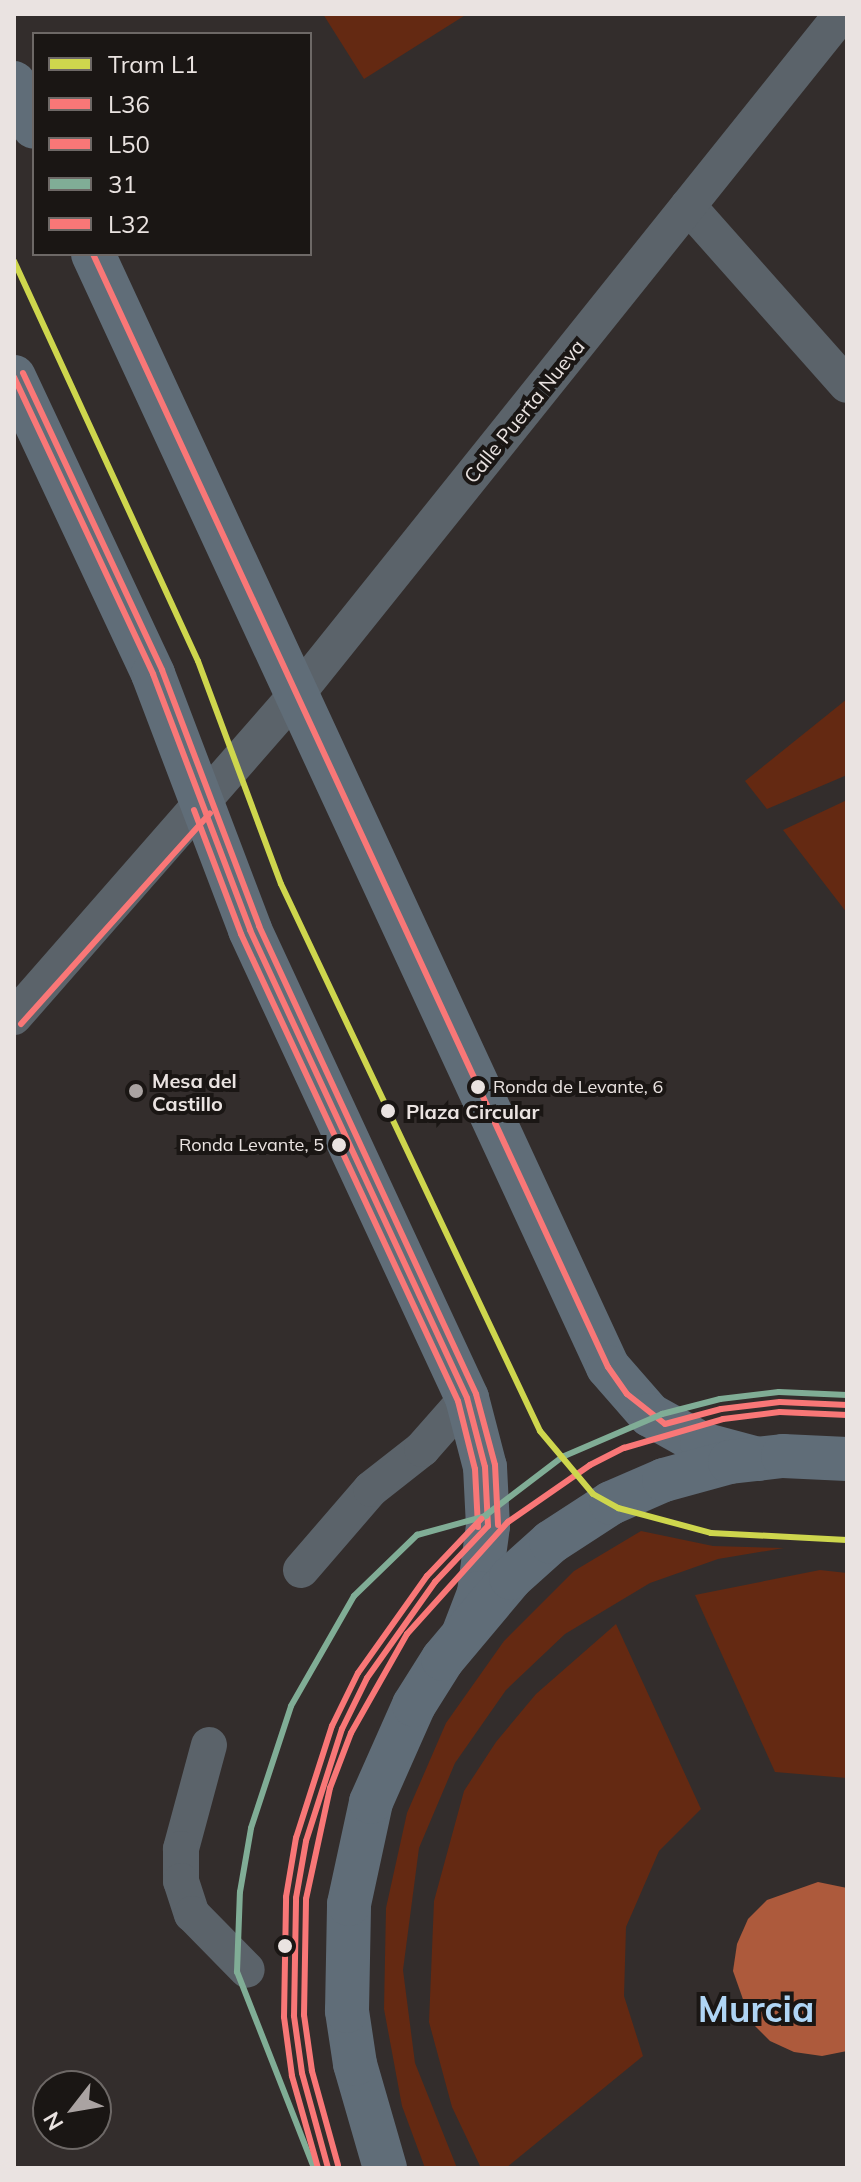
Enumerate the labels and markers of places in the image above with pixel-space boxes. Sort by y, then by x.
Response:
place label: Mesa del Castillo [152,1068,237,1115]
place label: Ronda de Levante, 6 [493,1076,663,1098]
marker: Ronda de Levante, 6 [470,1079,486,1095]
marker: Mesa del Castillo [127,1082,145,1100]
place label: Plaza Circular [406,1099,539,1123]
marker: Plaza Circular [377,1100,399,1122]
place label: Ronda Levante, 5 [179,1134,324,1156]
marker: Ronda Levante, 5 [331,1137,347,1153]
unlabelled marker [277,1938,293,1954]

